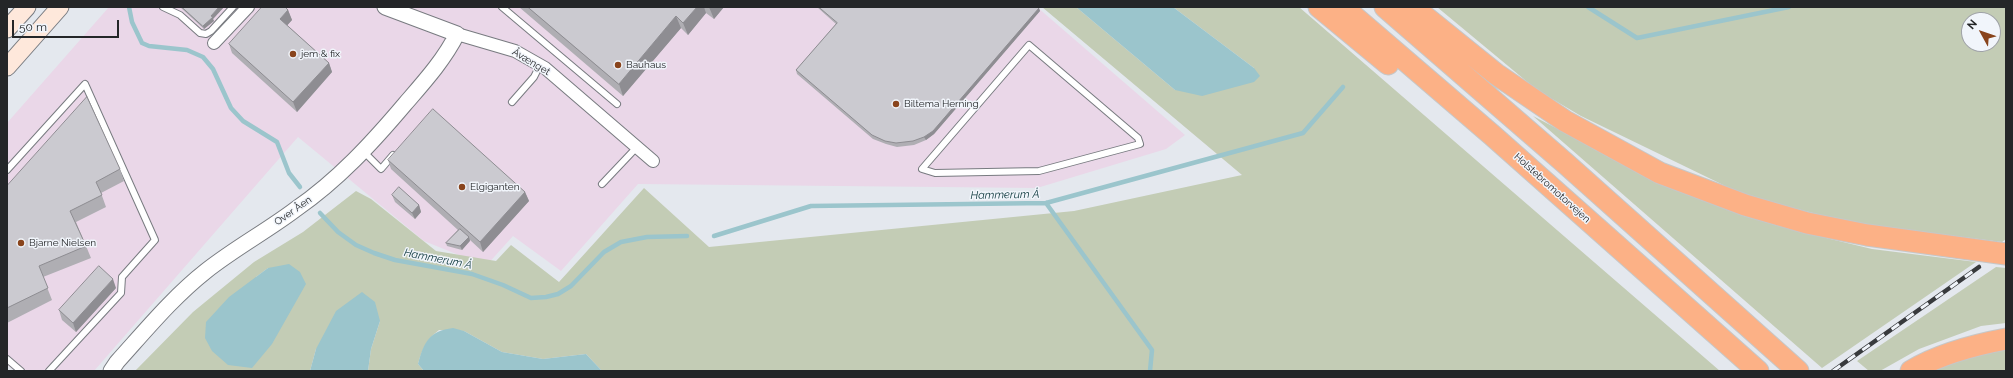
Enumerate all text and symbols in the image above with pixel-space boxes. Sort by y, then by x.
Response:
scale bar [14,12,121,38]
north arrow [1961,12,2001,52]
text: N [1965,17,1980,32]
text: 50 m [19,20,47,34]
street label: Åvænget [510,46,552,78]
place label: jem & fix [301,48,340,60]
marker: jem & fix [288,49,298,59]
place label: Bauhaus [626,59,666,71]
marker: Bauhaus [613,60,623,70]
place label: Biltema Herning [904,98,979,110]
marker: Biltema Herning [891,99,901,109]
street label: Holstebromotorvejen [1512,151,1592,225]
place label: Elgiganten [470,181,520,193]
marker: Elgiganten [457,182,467,192]
water label: Hammerum Å [970,188,1040,202]
street label: Over Åen [272,194,314,228]
place label: Bjarne Nielsen [29,237,96,249]
marker: Bjarne Nielsen [16,238,26,248]
water label: Hammerum Å [403,246,473,272]

